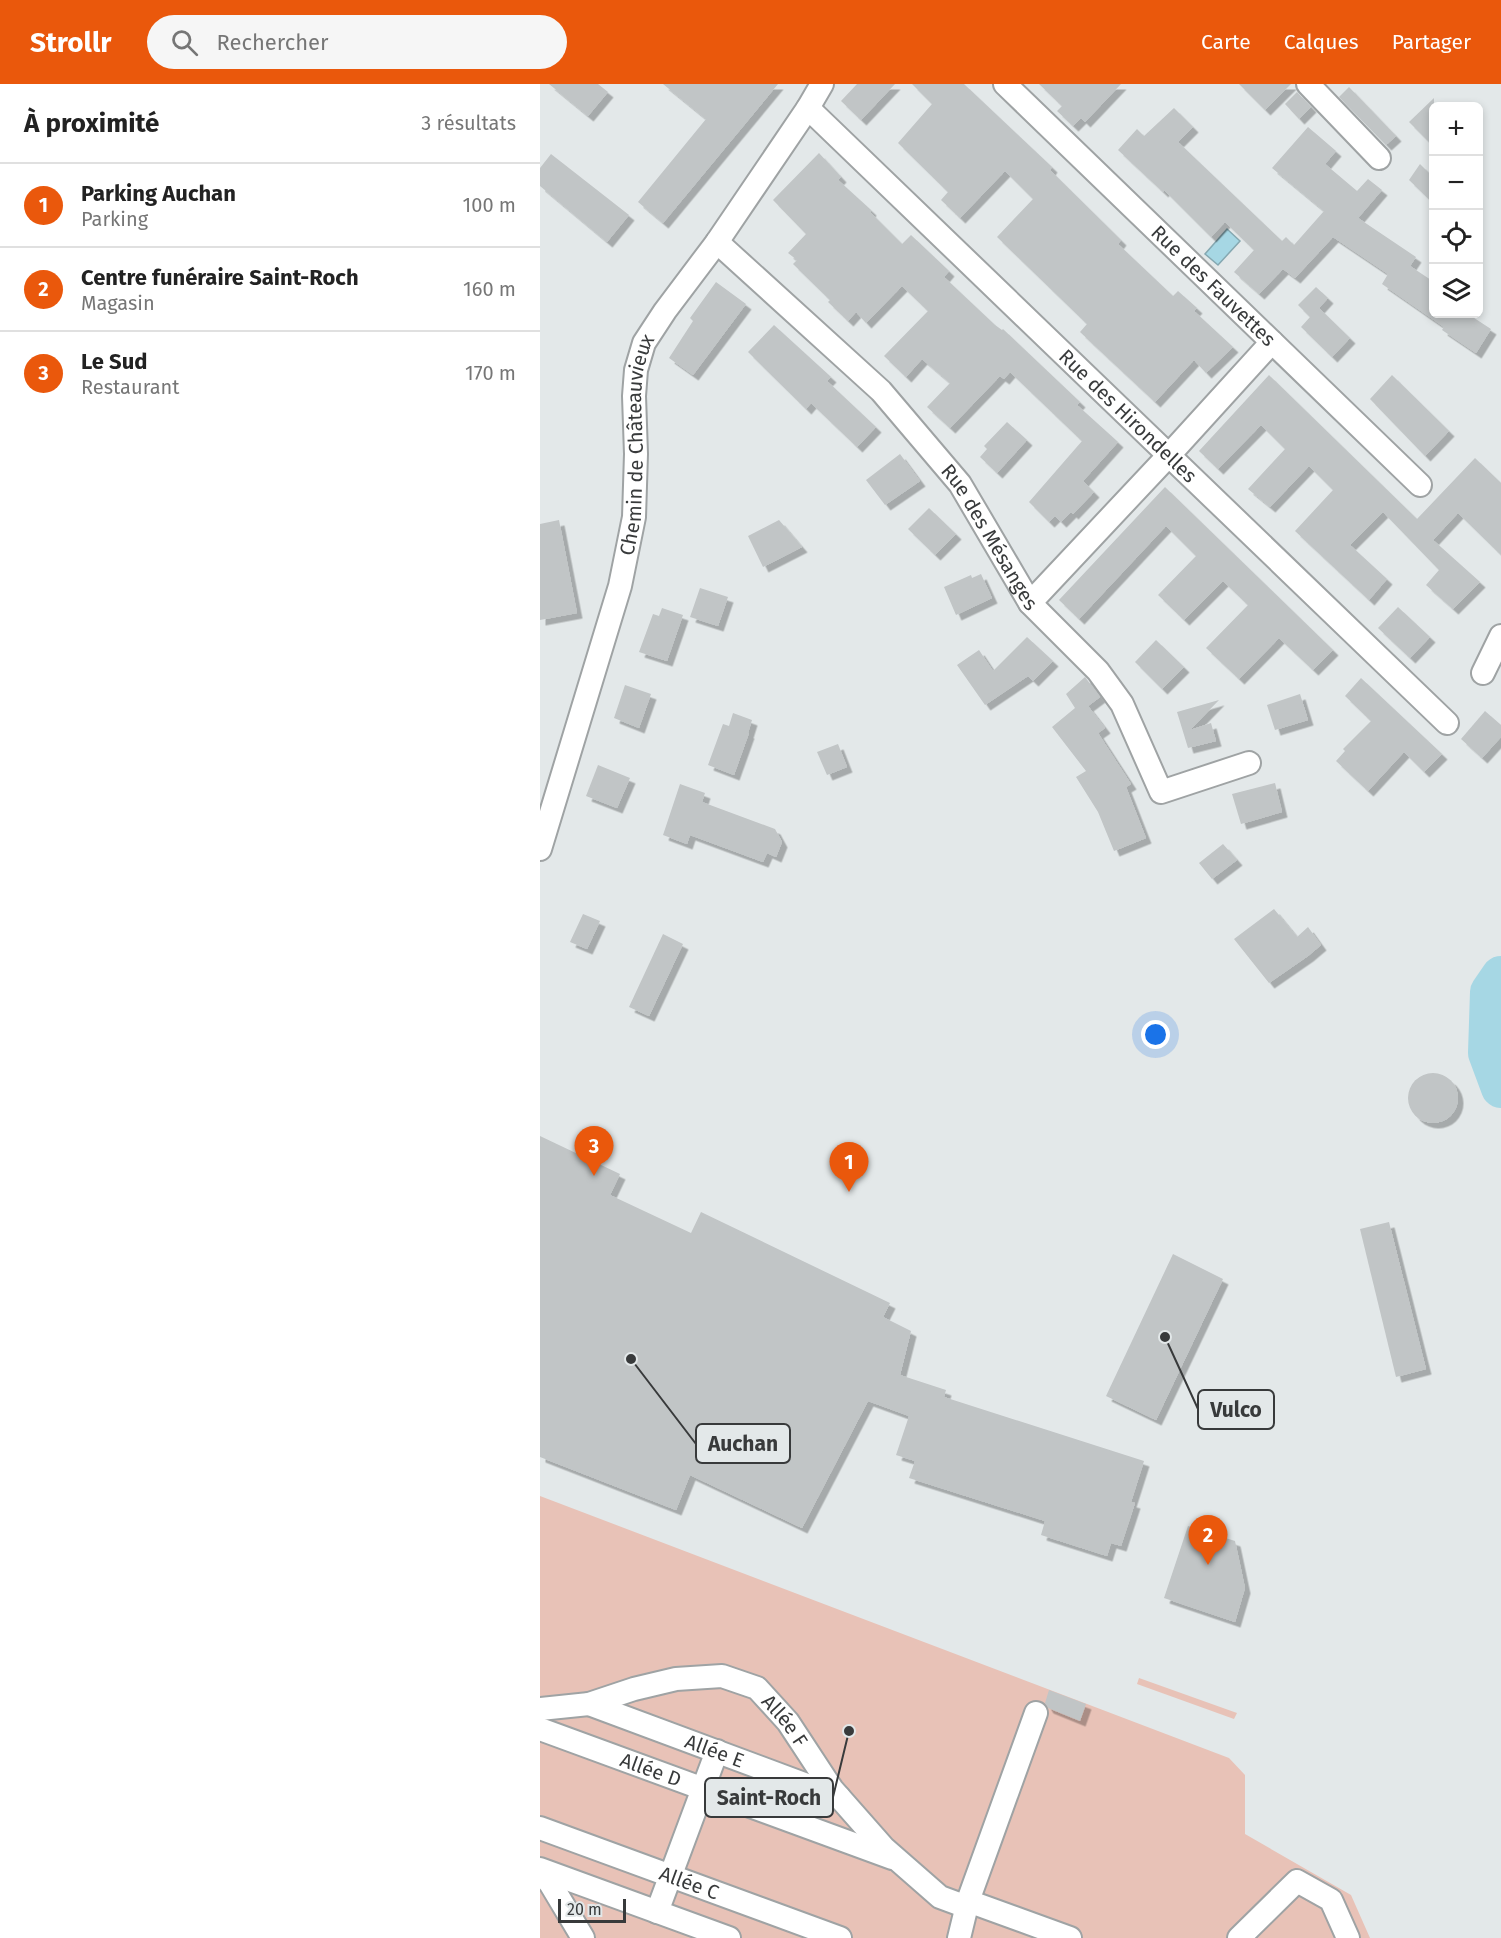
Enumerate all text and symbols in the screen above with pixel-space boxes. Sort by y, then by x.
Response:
search box [147,15,567,69]
text: Strollr [30,26,111,59]
icon: search [168,26,201,59]
text: Rechercher [216,29,329,56]
text: Carte [1201,29,1251,55]
text: Calques [1284,29,1359,55]
text: Partager [1392,29,1471,55]
map controls [1429,102,1483,318]
button: + [1429,102,1483,156]
text: À proximité [24,108,159,139]
text: 3 résultats [421,111,516,135]
button: − [1429,156,1483,210]
text: Parking Auchan [81,180,236,207]
text: 1 [39,193,48,217]
text: 100 m [463,193,516,217]
text: Parking [81,207,148,231]
button: locate [1429,210,1483,264]
street label: Rue des Fauvettes [1146,220,1281,351]
text: Centre funéraire Saint-Roch [81,264,359,291]
button: layers [1429,264,1483,318]
text: 2 [38,277,49,301]
text: 160 m [463,277,516,301]
text: Magasin [81,291,155,315]
street label: Chemin de Châteauvieux [615,329,659,557]
street label: Rue des Hirondelles [1054,344,1202,488]
text: Le Sud [81,348,147,375]
text: 3 [38,361,49,385]
text: 170 m [465,361,516,385]
text: Restaurant [81,375,179,399]
street label: Rue des Mésanges [936,459,1042,615]
your location [1141,1020,1170,1049]
pin: 3 [574,1126,614,1176]
pin: 1 [830,1142,868,1192]
callout: Vulco [1198,1390,1274,1429]
text: Vulco [1209,1397,1262,1423]
callout: Auchan [696,1424,790,1463]
text: Auchan [707,1431,778,1457]
pin: 2 [1188,1516,1228,1565]
street label: Allée F [757,1690,813,1751]
street label: Allée E [682,1729,747,1773]
street label: Allée D [617,1747,685,1792]
callout: Saint-Roch [705,1778,833,1817]
text: Saint-Roch [717,1785,821,1811]
street label: Allée C [656,1861,722,1905]
scale bar [558,1896,626,1924]
text: 20 m [567,1900,602,1919]

